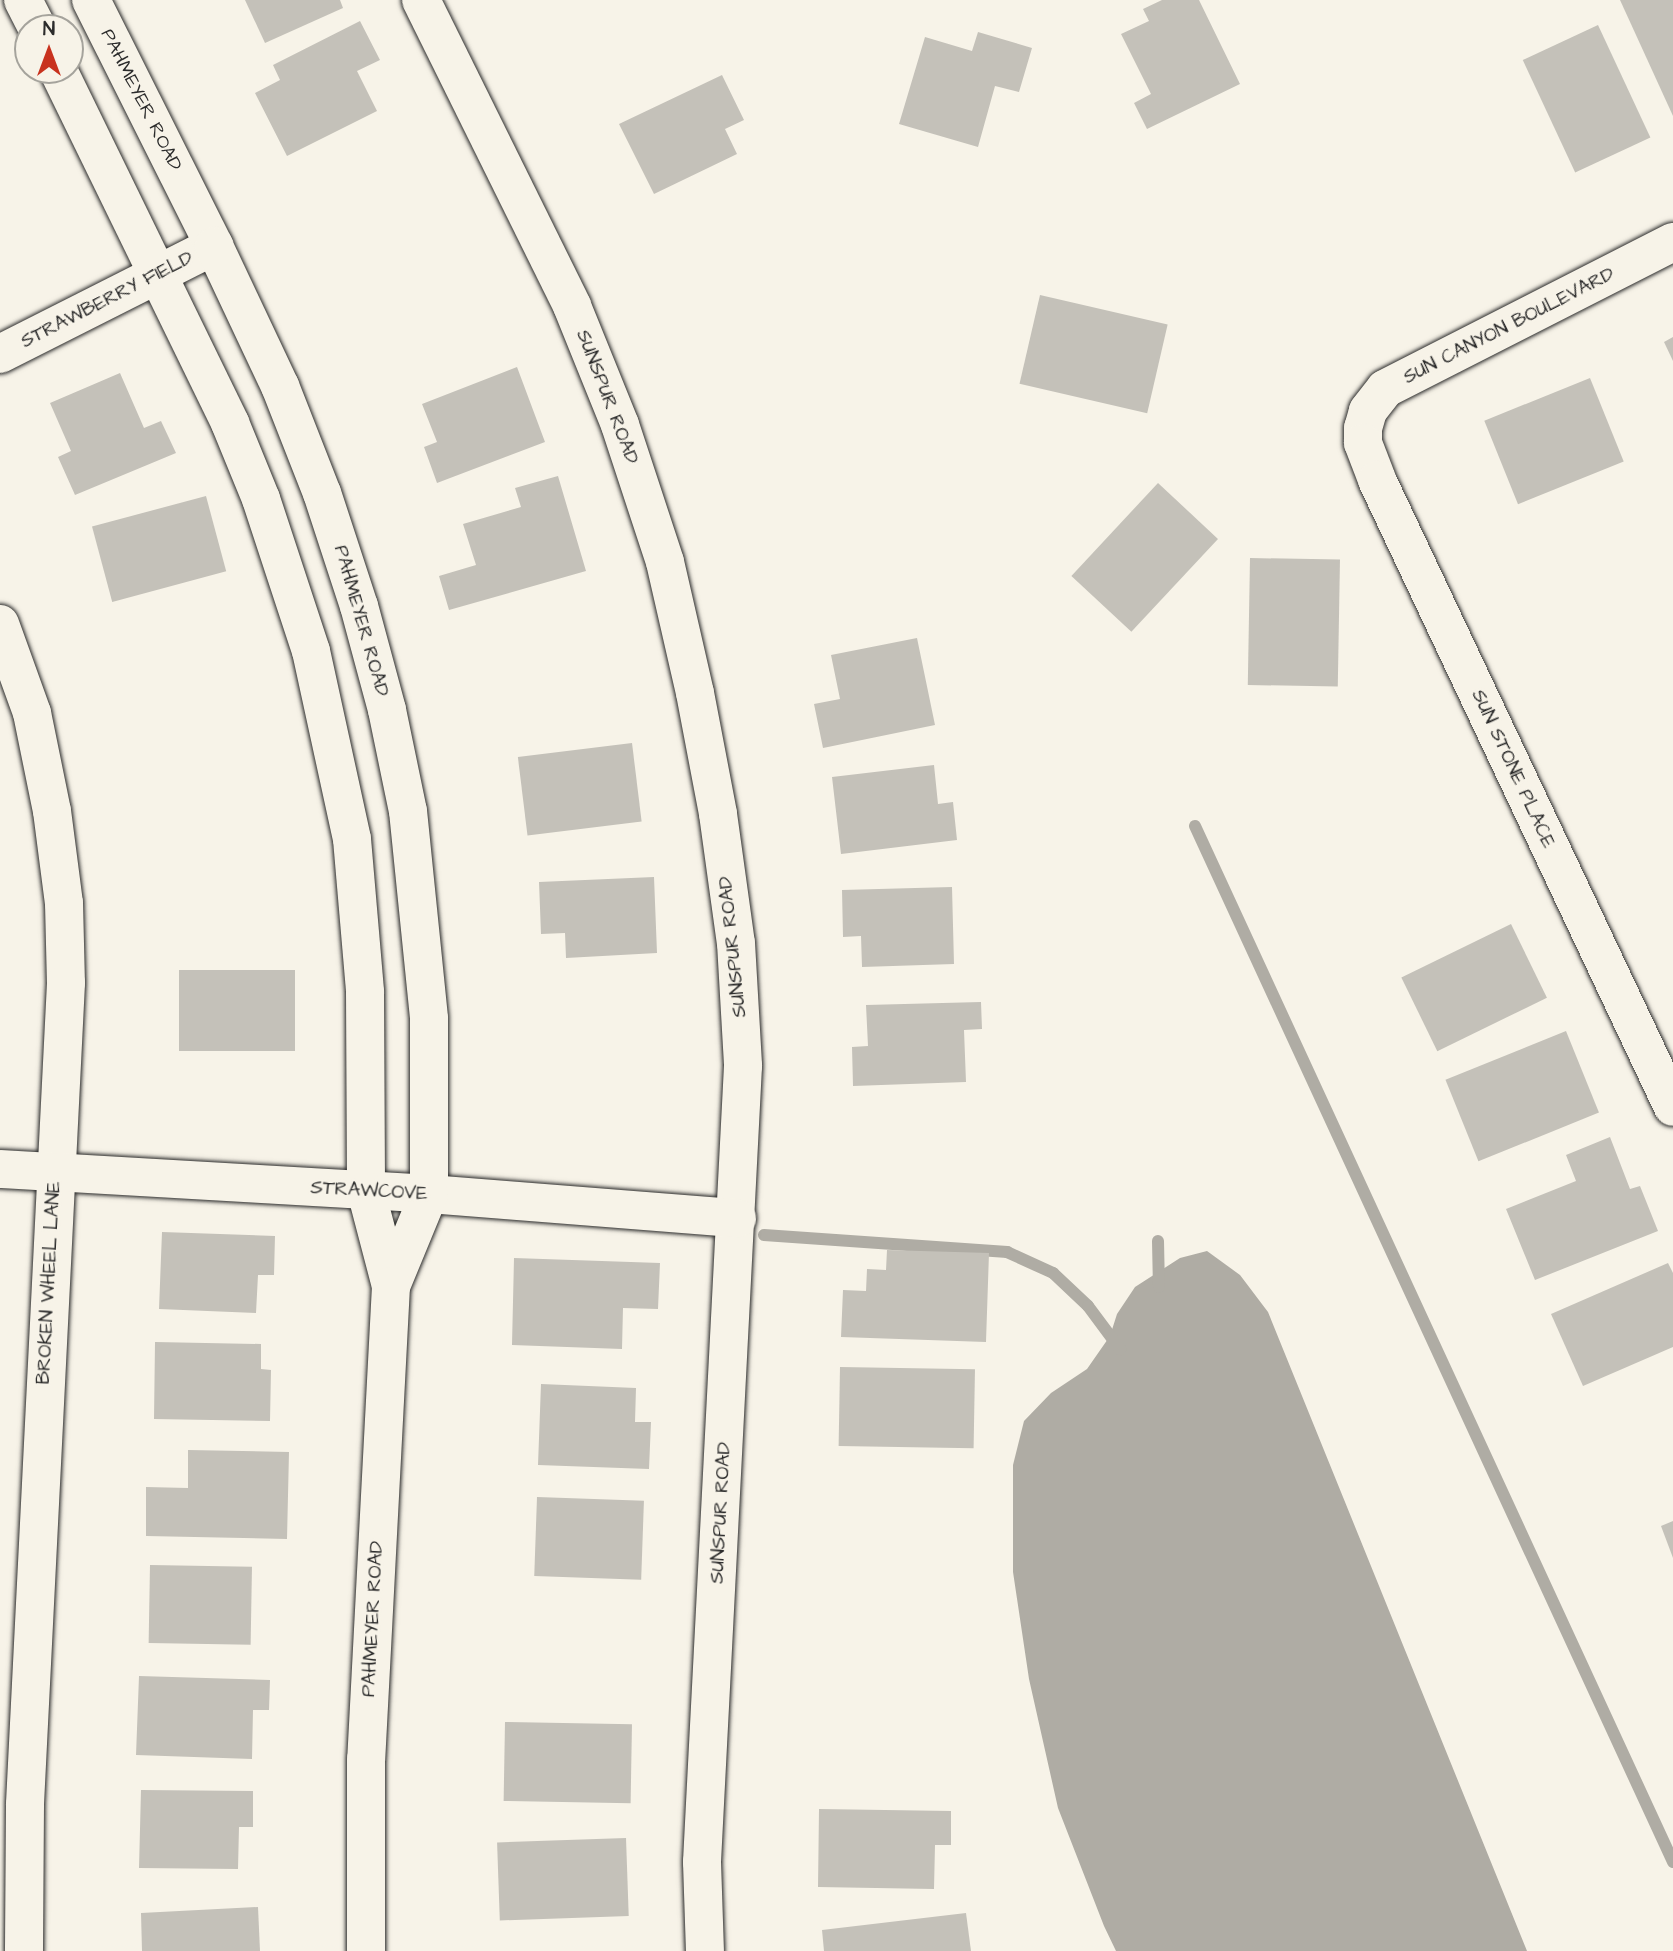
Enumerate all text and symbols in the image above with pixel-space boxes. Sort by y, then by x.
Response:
north arrow [14,14,84,84]
text: N [43,16,55,43]
street label: PAHMEYER ROAD [95,25,187,175]
street label: STRAWBERRY FIELD [17,247,197,353]
street label: SUN CANYON BOULEVARD [1400,263,1618,389]
street label: SUNSPUR ROAD [571,327,643,467]
street label: PAHMEYER ROAD [329,543,393,699]
street label: SUN STONE PLACE [1466,686,1560,852]
street label: SUNSPUR ROAD [714,875,752,1019]
street label: STRAWCOVE [310,1177,428,1205]
street label: BROKEN WHEEL LANE [32,1181,66,1385]
street label: SUNSPUR ROAD [706,1442,736,1584]
street label: PAHMEYER ROAD [358,1540,388,1698]

